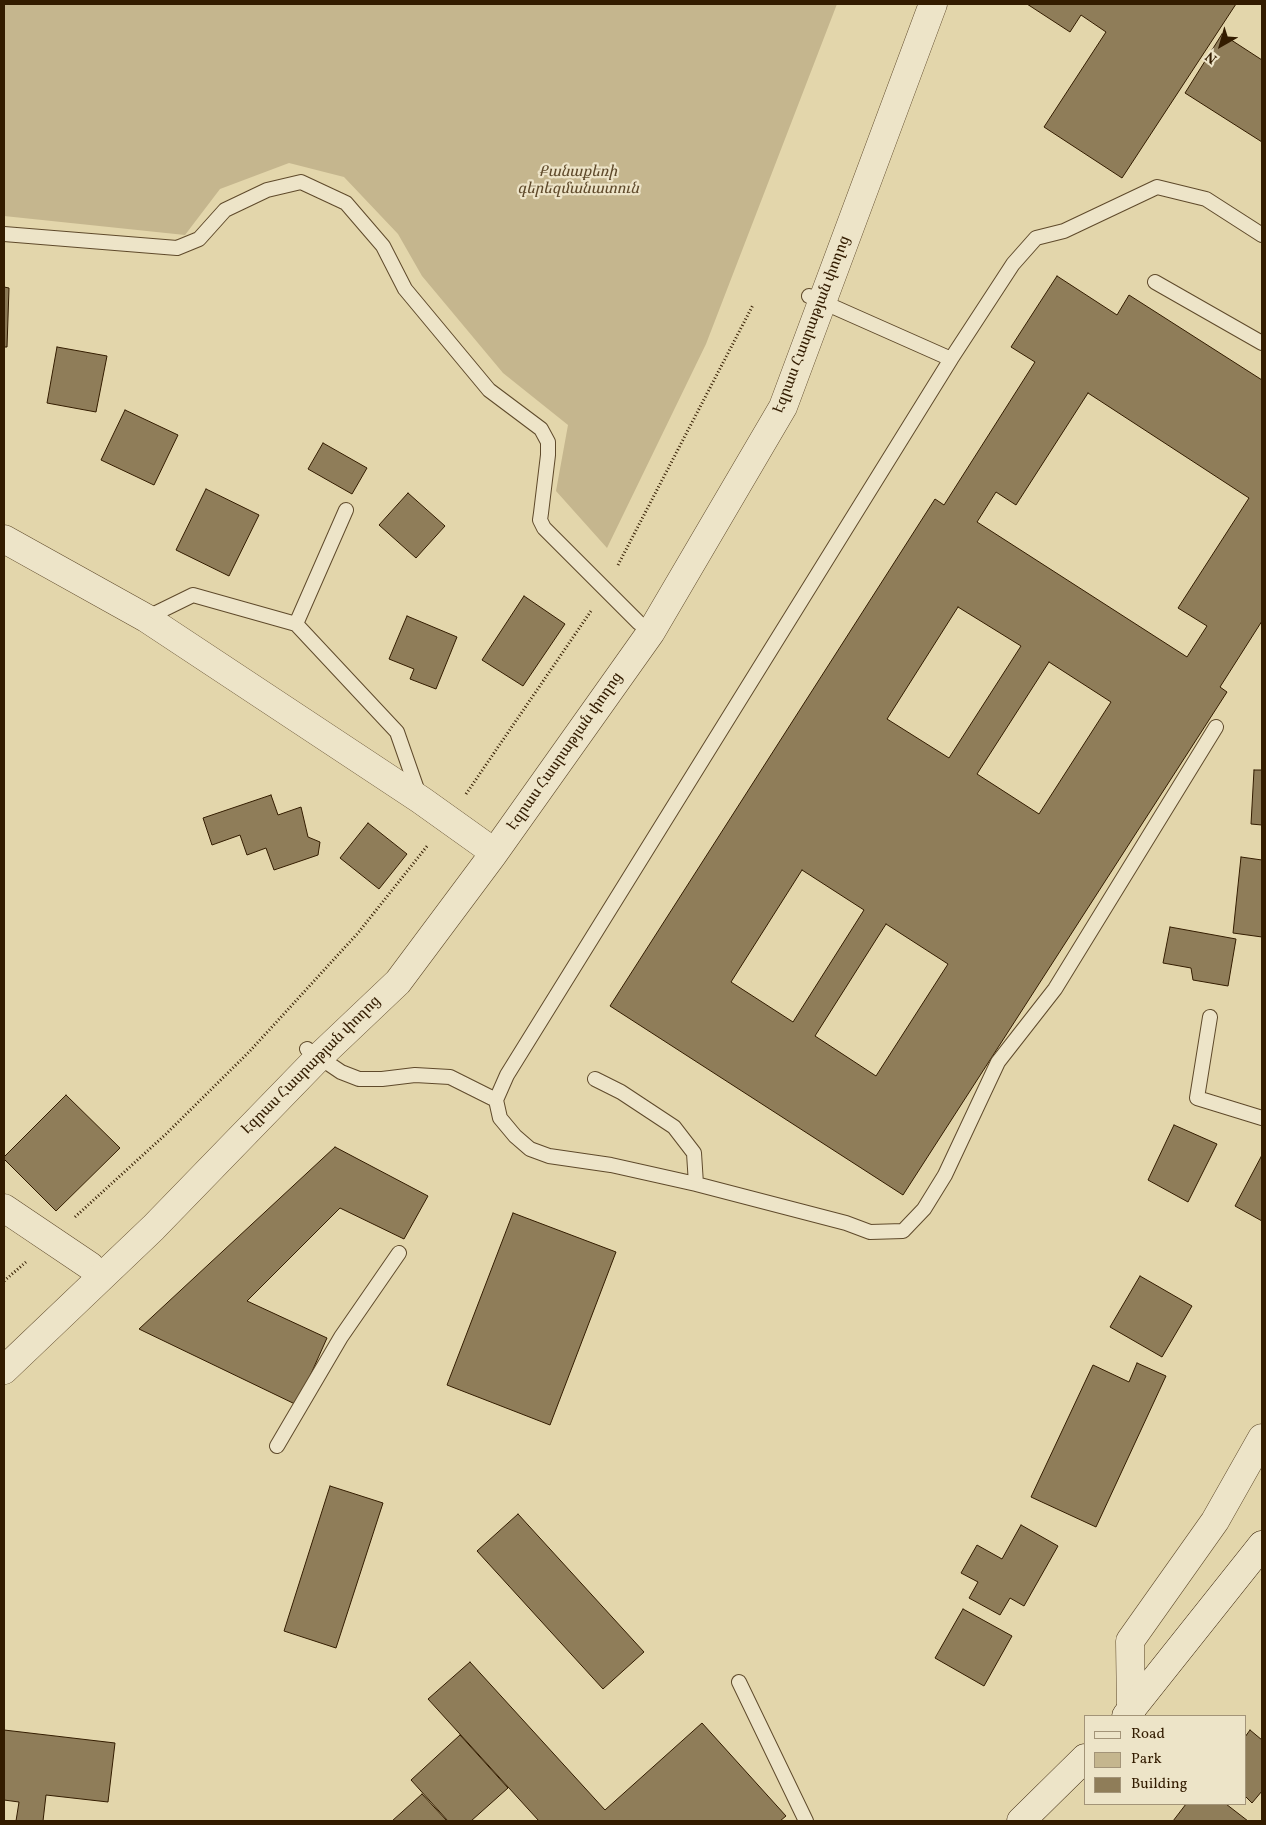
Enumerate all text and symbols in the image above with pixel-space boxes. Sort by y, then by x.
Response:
north arrow [1196,20,1246,70]
text: N [1202,47,1221,68]
park label: Քանաքեռի գերեզմանատուն [517,164,639,199]
street label: Էզրաս Հասրաթյան փողոց [771,234,855,416]
street label: Էզրաս Հասրաթյան փողոց [504,670,628,834]
street label: Էզրաս Հասրաթյան փողոց [239,993,385,1139]
legend [1084,1715,1246,1805]
text: Road [1131,1724,1165,1745]
text: Park [1131,1749,1162,1770]
text: Building [1131,1774,1187,1795]

